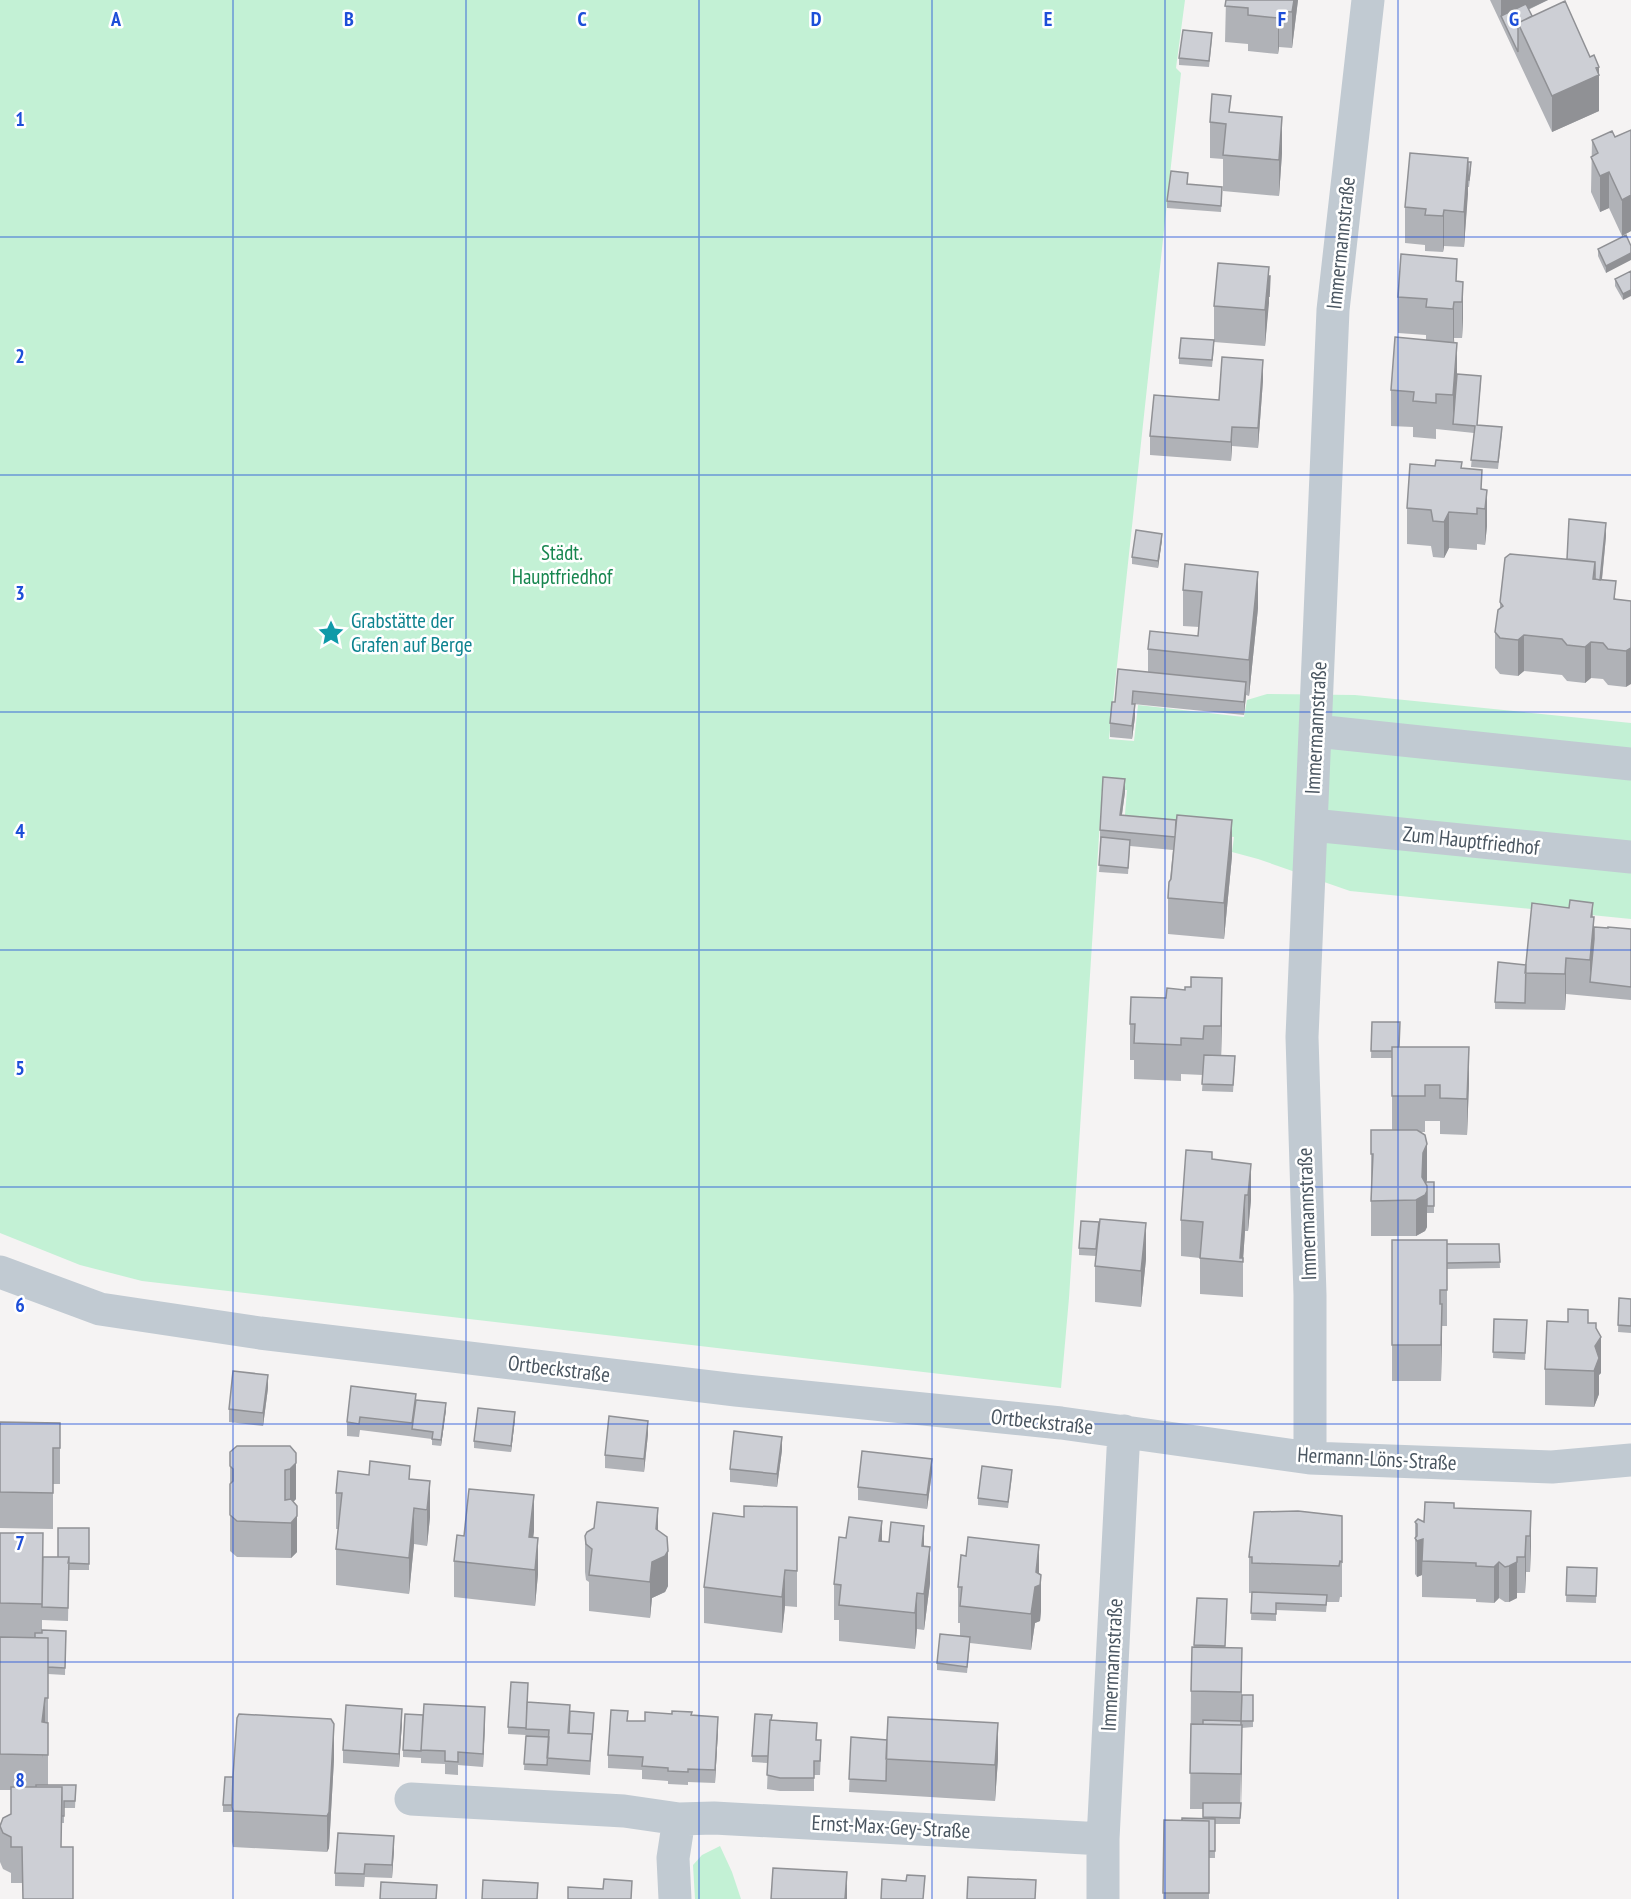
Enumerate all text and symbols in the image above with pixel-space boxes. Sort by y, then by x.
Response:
text: A [110,6,122,32]
text: B [344,6,354,32]
text: C [577,6,587,32]
text: D [811,6,822,32]
text: E [1044,6,1052,32]
text: F [1278,6,1286,32]
text: G [1509,6,1519,32]
text: 1 [15,106,25,132]
street label: Immermannstraße [1320,175,1361,311]
text: 2 [15,343,25,369]
park label: Städt. Hauptfriedhof [512,539,613,590]
text: 3 [15,580,25,606]
place label: Grabstätte der Grafen auf Berge [351,607,473,658]
place icon: Grabstätte der Grafen auf Berge [316,618,346,648]
street label: Immermannstraße [1299,661,1332,795]
text: 4 [15,818,25,844]
street label: Zum Hauptfriedhof [1402,820,1541,861]
text: 5 [15,1055,25,1081]
street label: Immermannstraße [1291,1147,1322,1281]
text: 6 [15,1292,25,1318]
street label: Ortbeckstraße [506,1349,612,1388]
street label: Ortbeckstraße [990,1403,1095,1440]
street label: Hermann-Löns-Straße [1297,1441,1457,1476]
text: 7 [15,1530,25,1556]
street label: Immermannstraße [1095,1598,1128,1732]
text: 8 [15,1767,25,1793]
street label: Ernst-Max-Gey-Straße [811,1809,971,1844]

